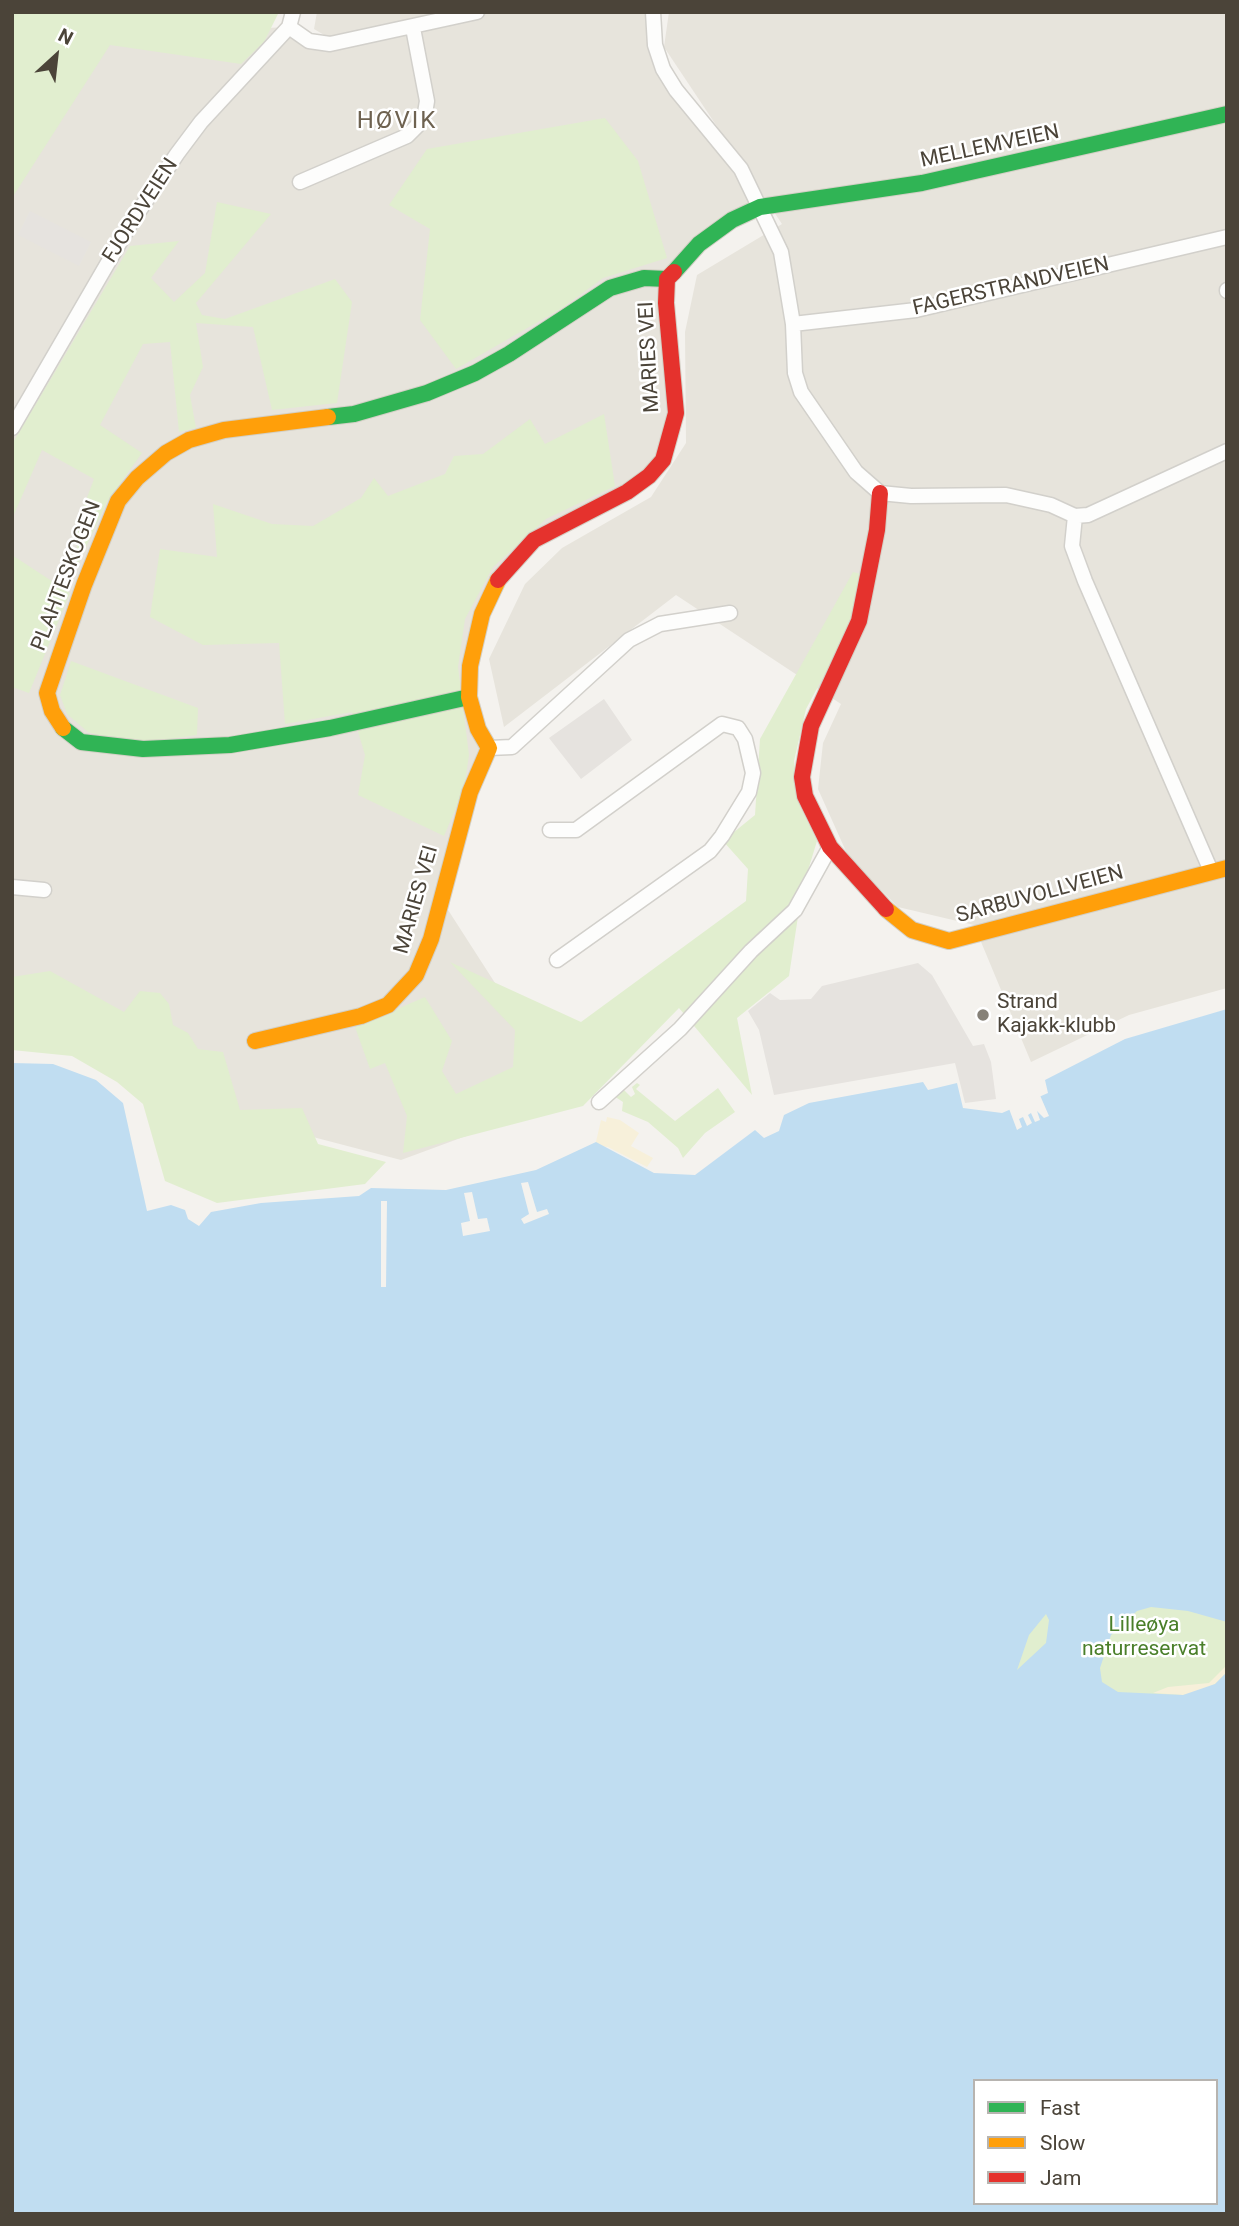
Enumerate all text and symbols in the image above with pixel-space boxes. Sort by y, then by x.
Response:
north arrow [21,21,91,91]
text: N [55,24,77,50]
district label: HØVIK [357,108,437,136]
street label: MELLEMVEIEN [918,120,1062,174]
street label: FJORDVEIEN [98,154,184,268]
street label: FAGERSTRANDVEIEN [910,252,1112,322]
street label: MARIES VEI [634,301,666,413]
street label: PLAHTESKOGEN [27,497,107,655]
street label: MARIES VEI [390,843,444,957]
street label: SARBUVOLLVEIEN [954,861,1126,929]
place label: Strand Kajakk-klubb [997,990,1116,1040]
marker: Strand Kajakk-klubb [975,1007,991,1023]
park label: Lilleøya naturreservat [1082,1613,1206,1663]
legend [973,2079,1218,2205]
text: Fast [1040,2096,1080,2120]
text: Slow [1040,2131,1085,2155]
text: Jam [1040,2166,1081,2190]

